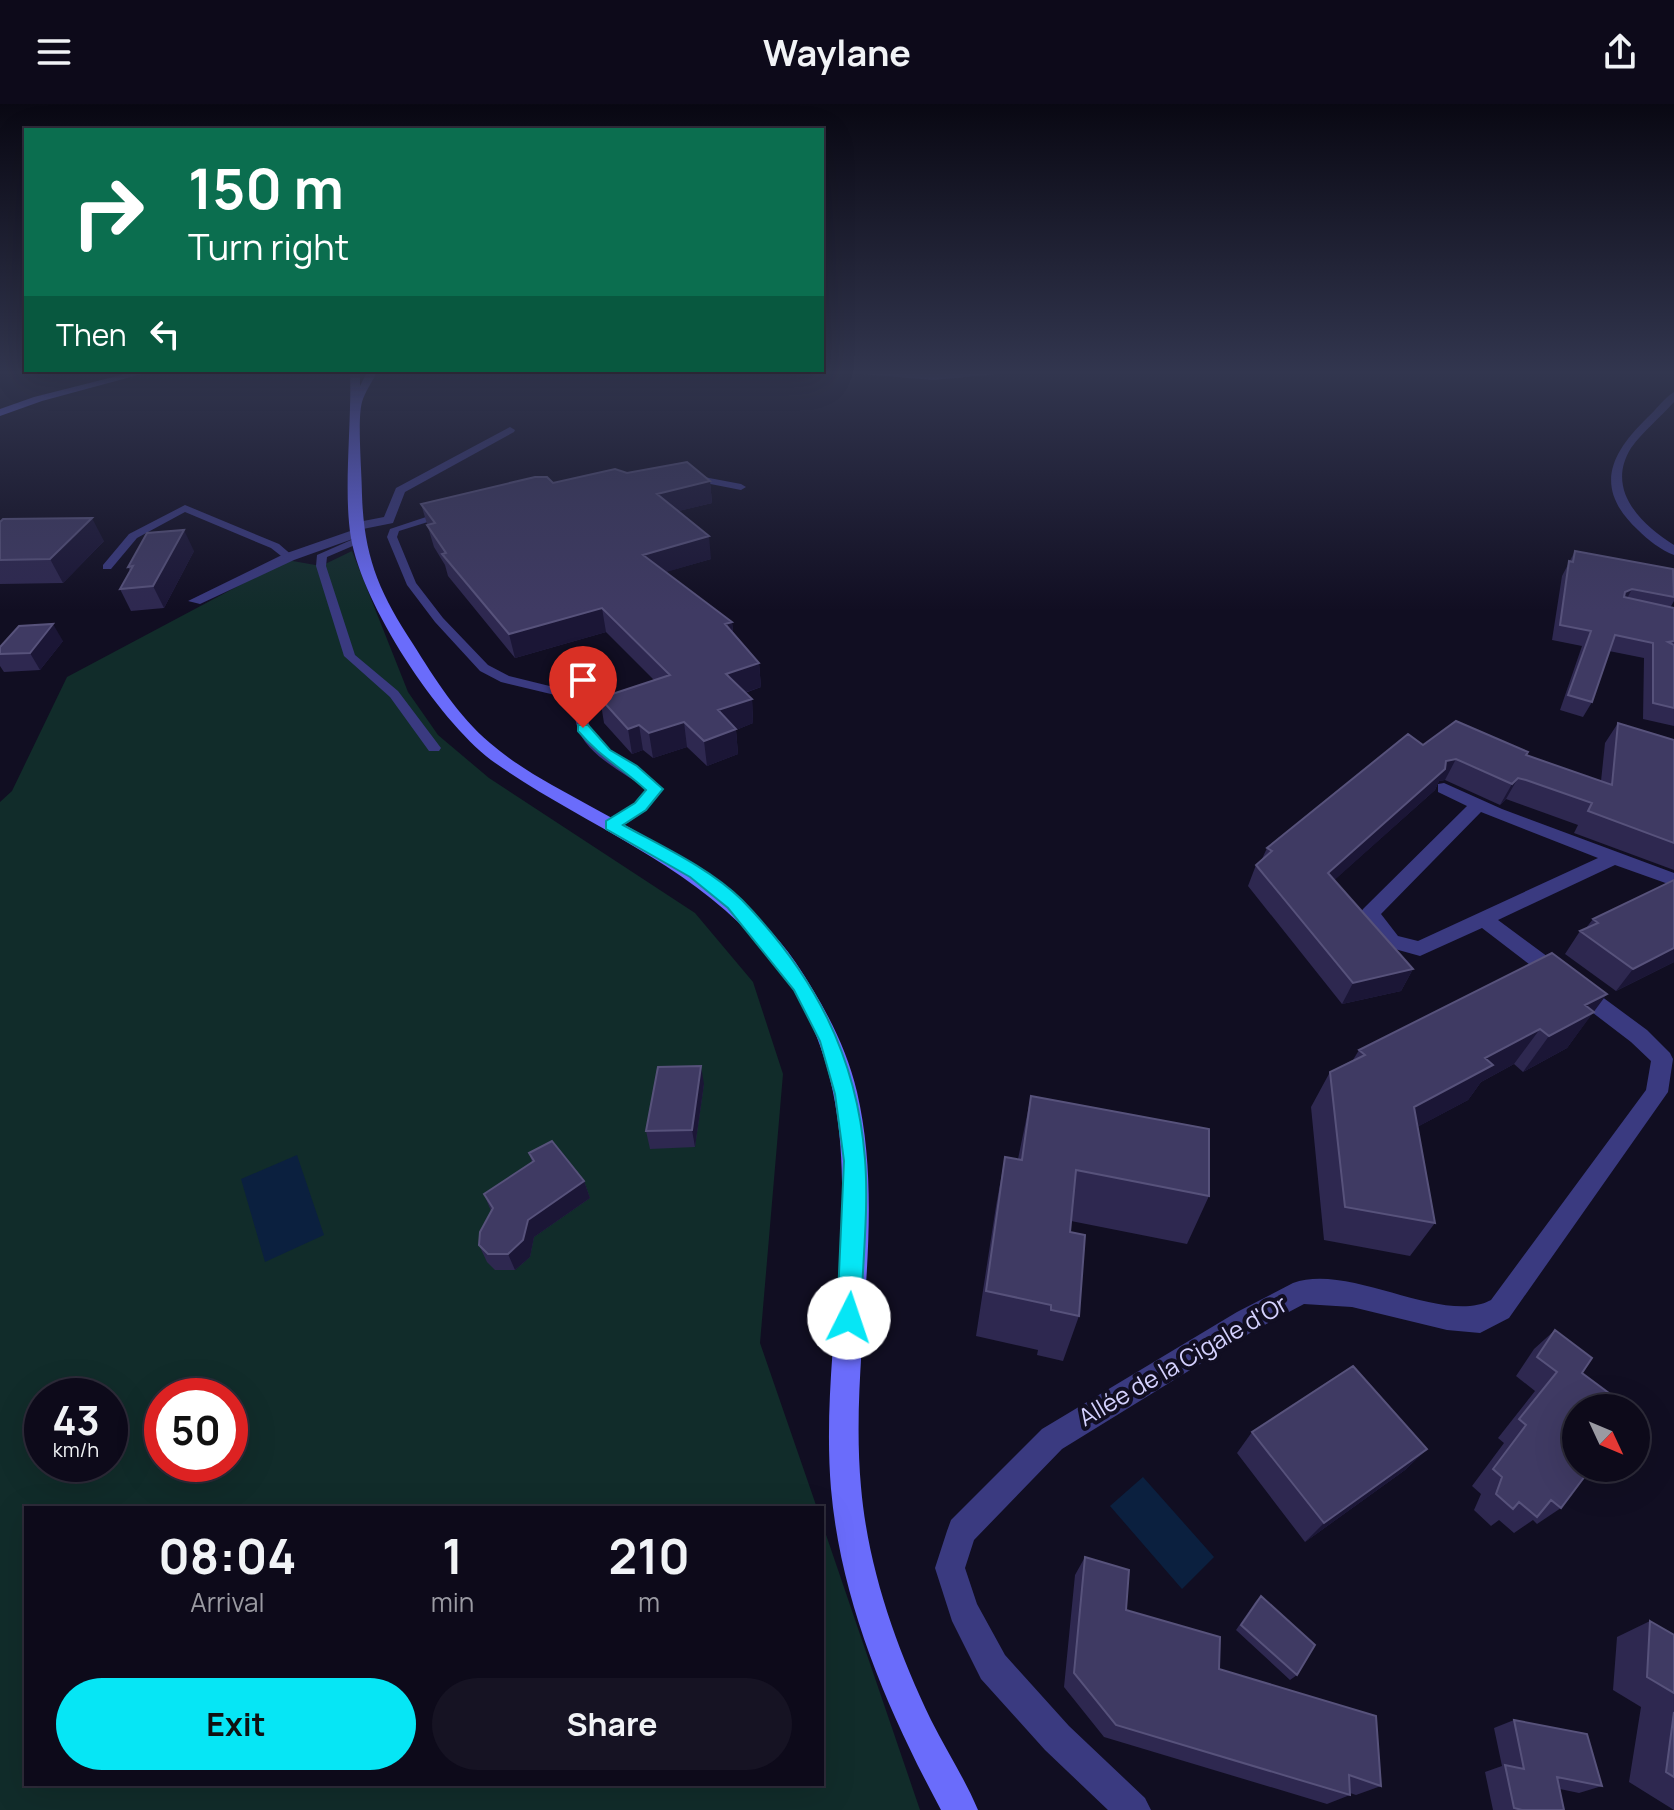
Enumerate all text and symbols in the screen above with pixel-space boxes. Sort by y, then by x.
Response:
text: Waylane [763,28,911,77]
icon: menu [32,30,76,74]
icon: share [1598,30,1642,74]
text: 150 m [188,149,344,226]
icon: right [56,160,160,264]
text: Turn right [188,222,349,271]
icon: left [143,312,187,356]
text: Then [56,314,127,355]
pin [549,646,617,728]
icon: arrive [561,658,605,702]
position arrow [807,1276,891,1360]
street label: Allée de la Cigale d'Or [1072,1286,1293,1433]
speed limit sign: 50 [144,1378,248,1482]
text: 43 [52,1392,100,1447]
north arrow [1562,1394,1650,1482]
map controls [1562,1394,1650,1482]
text: km/h [53,1436,99,1463]
text: 08:04 [158,1523,296,1588]
text: 1 [442,1523,463,1588]
text: 210 [609,1523,690,1588]
text: Arrival [190,1584,264,1620]
text: min [431,1584,474,1620]
text: m [638,1584,660,1620]
button: Exit [56,1678,416,1770]
button: Share [432,1678,792,1770]

